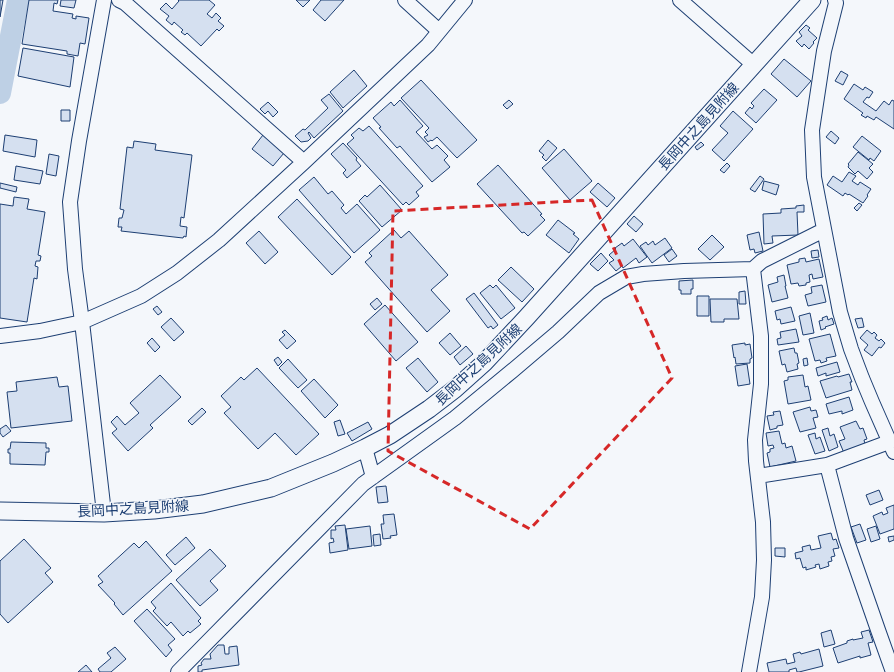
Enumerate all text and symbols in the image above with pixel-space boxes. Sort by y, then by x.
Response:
street label: 長岡中之島見附線 [654,79,742,173]
street label: 長岡中之島見附線 [431,320,525,408]
street label: 長岡中之島見附線 [77,497,189,519]

